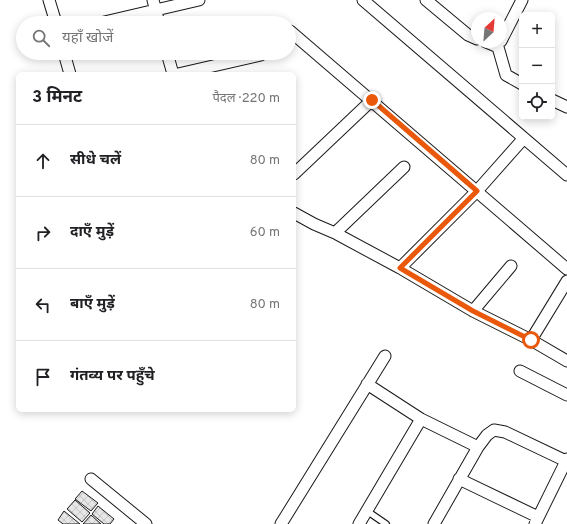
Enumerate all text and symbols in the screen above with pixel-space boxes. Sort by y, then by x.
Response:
north arrow [471,12,507,48]
map controls [519,12,555,120]
button: + [519,12,555,48]
search box [16,16,296,60]
icon: search [30,27,52,49]
text: यहाँ खोजें [62,29,113,48]
button: − [519,48,555,84]
button: locate [519,84,555,120]
text: 3 मिनट [32,87,82,109]
text: पैदल · 220 m [212,91,280,107]
route end [363,91,381,109]
icon: ahead [32,150,54,172]
text: सीधे चलें [70,151,121,170]
text: 80 m [250,153,280,169]
icon: right [32,222,54,244]
text: दाएँ मुड़ें [70,223,114,242]
text: 60 m [250,225,280,241]
icon: left [32,294,54,316]
text: बाएँ मुड़ें [70,295,115,314]
text: 80 m [250,297,280,313]
route start [522,331,540,349]
icon: arrive [32,366,54,388]
text: गंतव्य पर पहुँचे [70,367,155,386]

